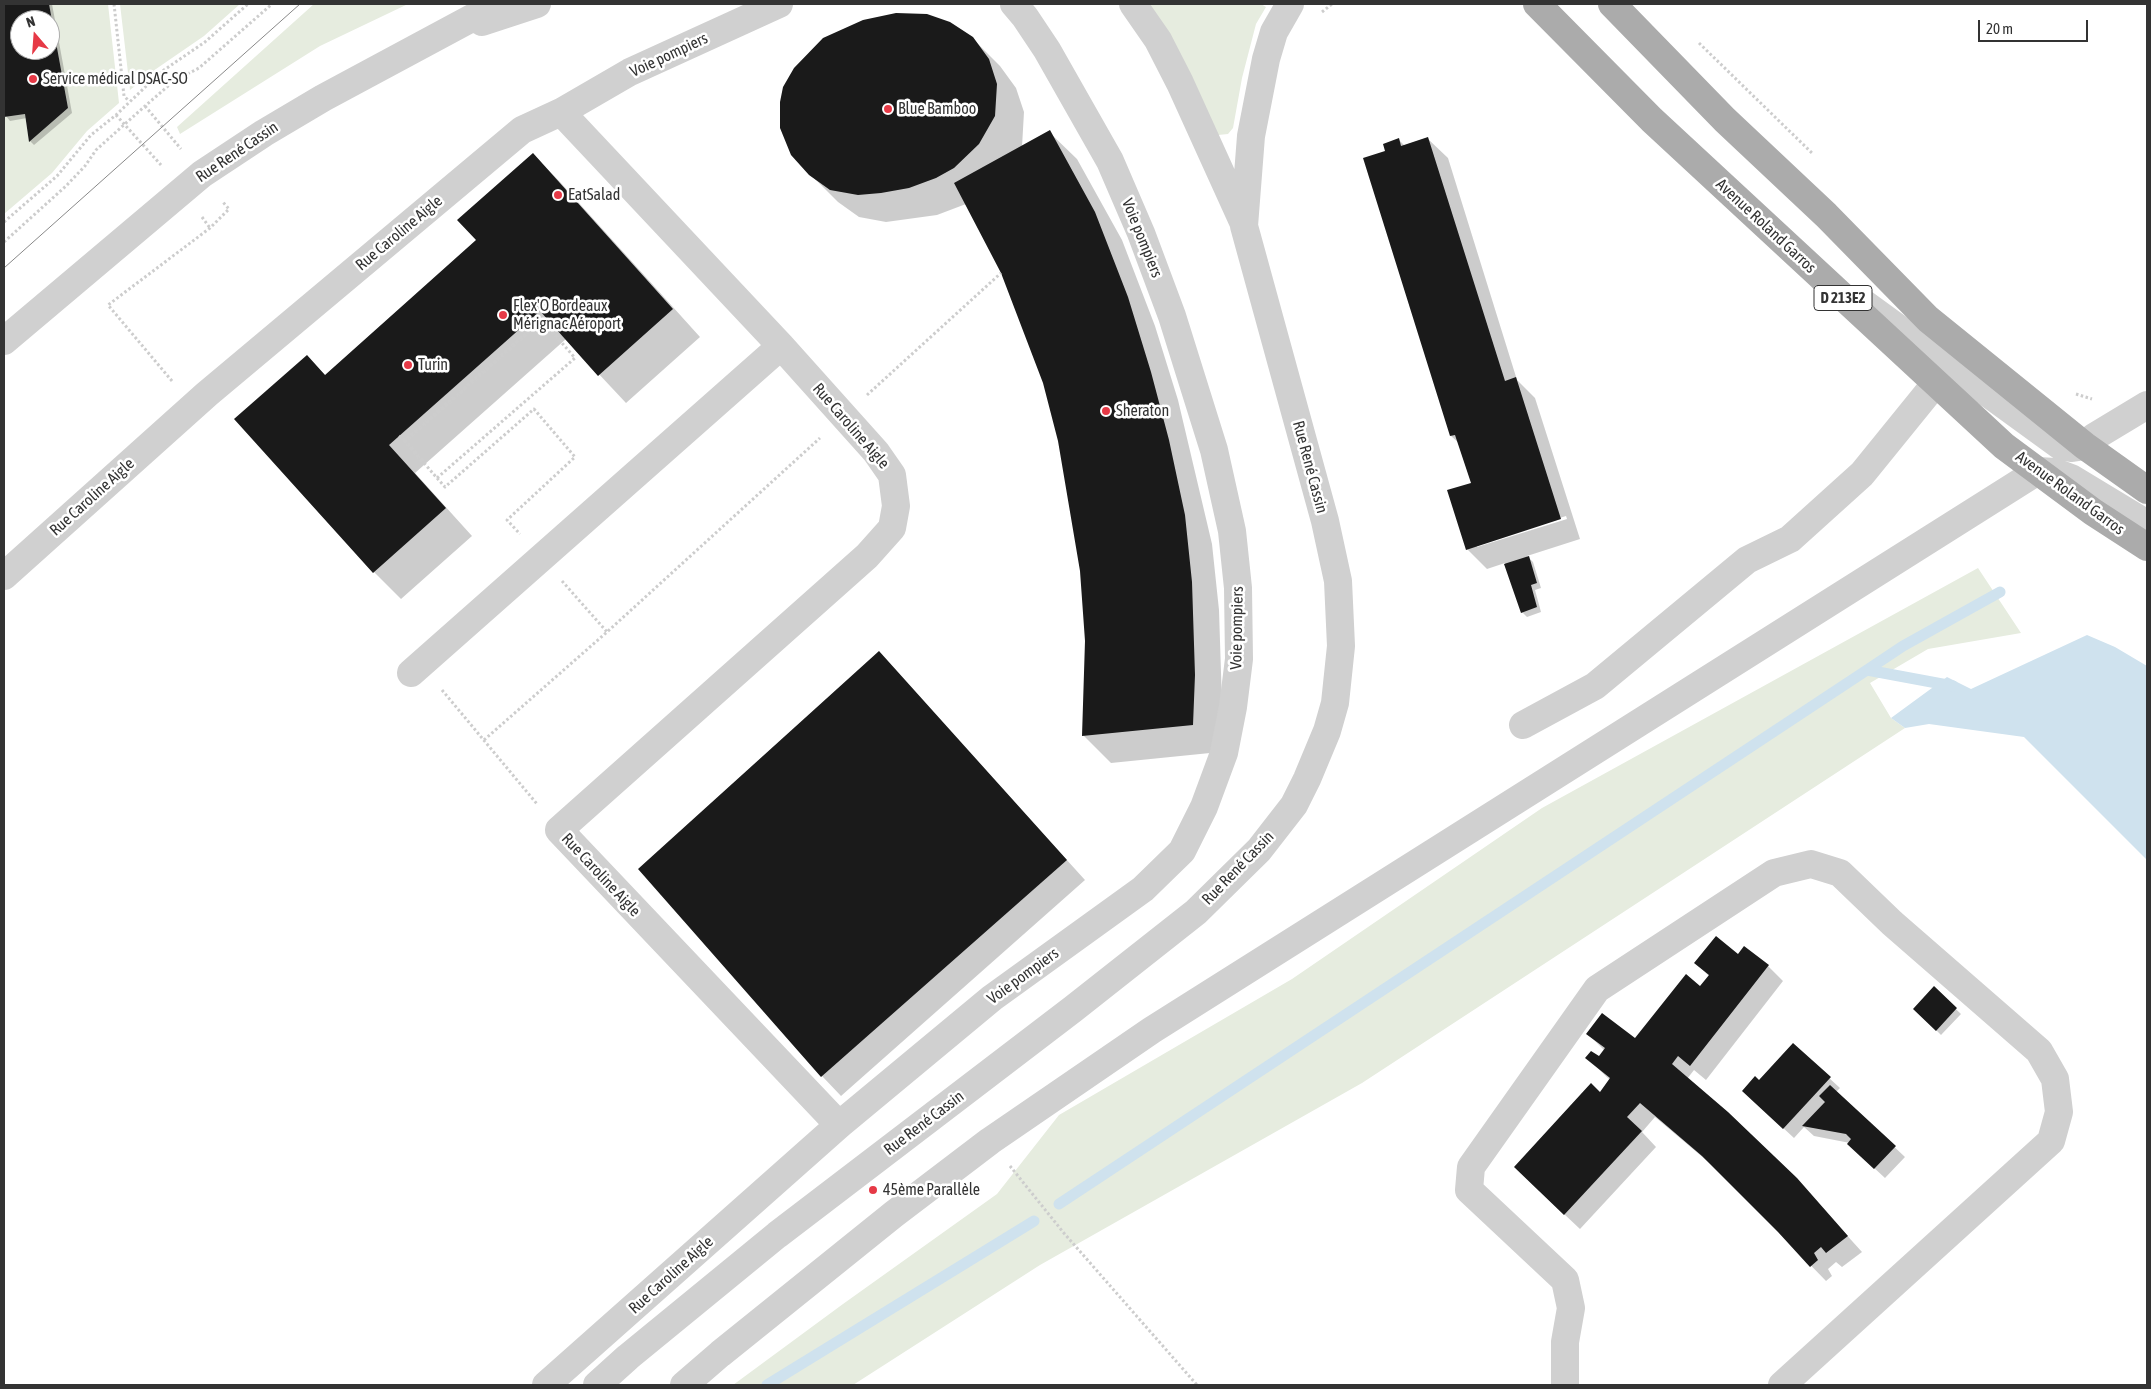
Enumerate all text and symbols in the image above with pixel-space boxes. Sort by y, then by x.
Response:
north arrow [10,10,60,60]
scale bar [1981,10,2091,42]
text: N [24,13,37,31]
text: 20 m [1986,20,2013,37]
street label: Voie pompiers [627,29,711,81]
place label: Service médical DSAC-SO [43,69,188,89]
marker: Service médical DSAC-SO [27,73,39,85]
place label: Blue Bamboo [898,99,976,119]
marker: Blue Bamboo [882,103,894,115]
street label: Rue René Cassin [192,117,282,187]
street label: Avenue Roland Garros [1712,175,1820,277]
place label: EatSalad [568,185,620,205]
marker: EatSalad [552,189,564,201]
street label: Rue Caroline Aigle [352,191,446,275]
street label: Voie pompiers [1117,196,1167,280]
road number: D 213E2 [1814,286,1872,310]
place label: Flex'O Bordeaux Mérignac Aéroport [513,296,621,334]
marker: Flex'O Bordeaux Mérignac Aéroport [497,309,509,321]
place label: Turin [418,355,448,375]
marker: Turin [402,359,414,371]
street label: Rue Caroline Aigle [809,379,893,473]
place label: Sheraton [1116,401,1169,421]
marker: Sheraton [1100,405,1112,417]
street label: Rue René Cassin [1288,419,1332,515]
street label: Avenue Roland Garros [2012,447,2128,539]
street label: Rue Caroline Aigle [46,454,138,540]
street label: Voie pompiers [1227,586,1247,670]
street label: Rue René Cassin [1198,827,1278,909]
street label: Rue Caroline Aigle [558,829,644,921]
street label: Voie pompiers [984,944,1062,1008]
street label: Rue René Cassin [880,1087,968,1159]
place label: 45ème Parallèle [883,1180,980,1200]
marker: 45ème Parallèle [867,1184,879,1196]
street label: Rue Caroline Aigle [625,1232,717,1318]

